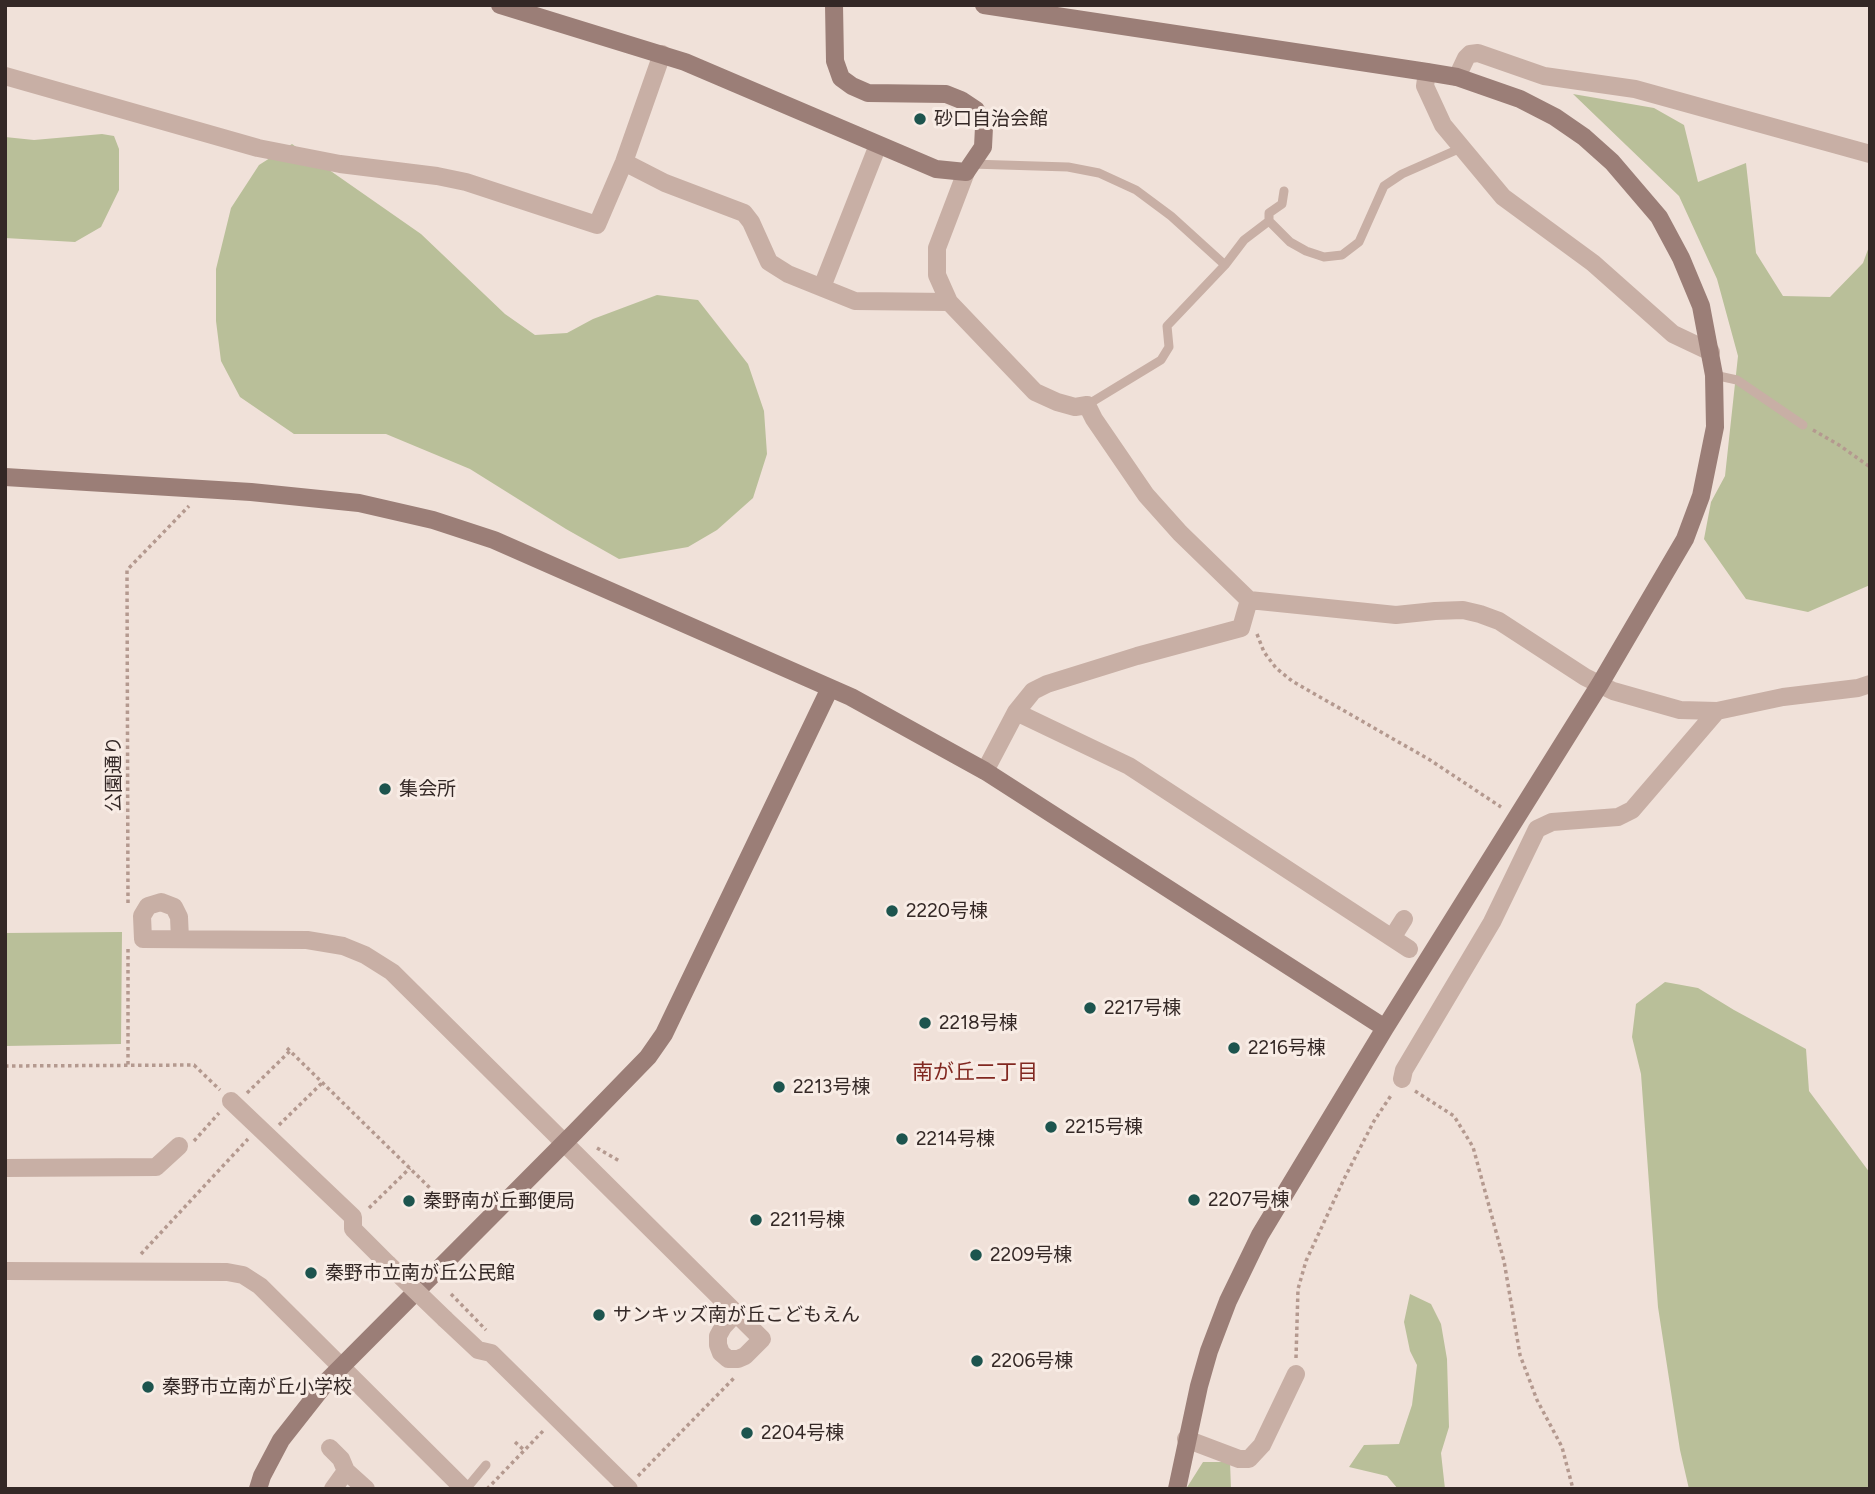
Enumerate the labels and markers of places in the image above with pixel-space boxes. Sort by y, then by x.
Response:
place label: 砂口自治会館 [934,108,1048,130]
marker: 砂口自治会館 [912,111,928,127]
place label: 集会所 [399,778,456,800]
marker: 集会所 [377,781,393,797]
place label: 2220号棟 [906,900,988,922]
marker: 2220号棟 [884,903,900,919]
place label: 2217号棟 [1104,997,1181,1019]
marker: 2217号棟 [1082,1000,1098,1016]
place label: 2218号棟 [939,1012,1018,1034]
marker: 2218号棟 [917,1015,933,1031]
place label: 2216号棟 [1248,1037,1326,1059]
marker: 2216号棟 [1226,1040,1242,1056]
place label: 2213号棟 [793,1076,870,1098]
marker: 2213号棟 [771,1079,787,1095]
place label: 2215号棟 [1065,1116,1143,1138]
marker: 2215号棟 [1043,1119,1059,1135]
place label: 2214号棟 [916,1128,995,1150]
marker: 2214号棟 [894,1131,910,1147]
place label: 2207号棟 [1208,1189,1290,1211]
place label: 秦野南が丘郵便局 [423,1190,575,1212]
marker: 2207号棟 [1186,1192,1202,1208]
marker: 秦野南が丘郵便局 [401,1193,417,1209]
place label: 2211号棟 [770,1209,845,1231]
marker: 2211号棟 [748,1212,764,1228]
place label: 2209号棟 [990,1244,1072,1266]
marker: 2209号棟 [968,1247,984,1263]
place label: 秦野市立南が丘公民館 [325,1262,515,1284]
marker: 秦野市立南が丘公民館 [303,1265,319,1281]
place label: サンキッズ南が丘こどもえん [613,1304,860,1326]
marker: サンキッズ南が丘こどもえん [591,1307,607,1323]
place label: 2206号棟 [991,1350,1073,1372]
marker: 2206号棟 [969,1353,985,1369]
place label: 秦野市立南が丘小学校 [162,1376,352,1398]
marker: 秦野市立南が丘小学校 [140,1379,156,1395]
place label: 2204号棟 [761,1422,844,1444]
marker: 2204号棟 [739,1425,755,1441]

